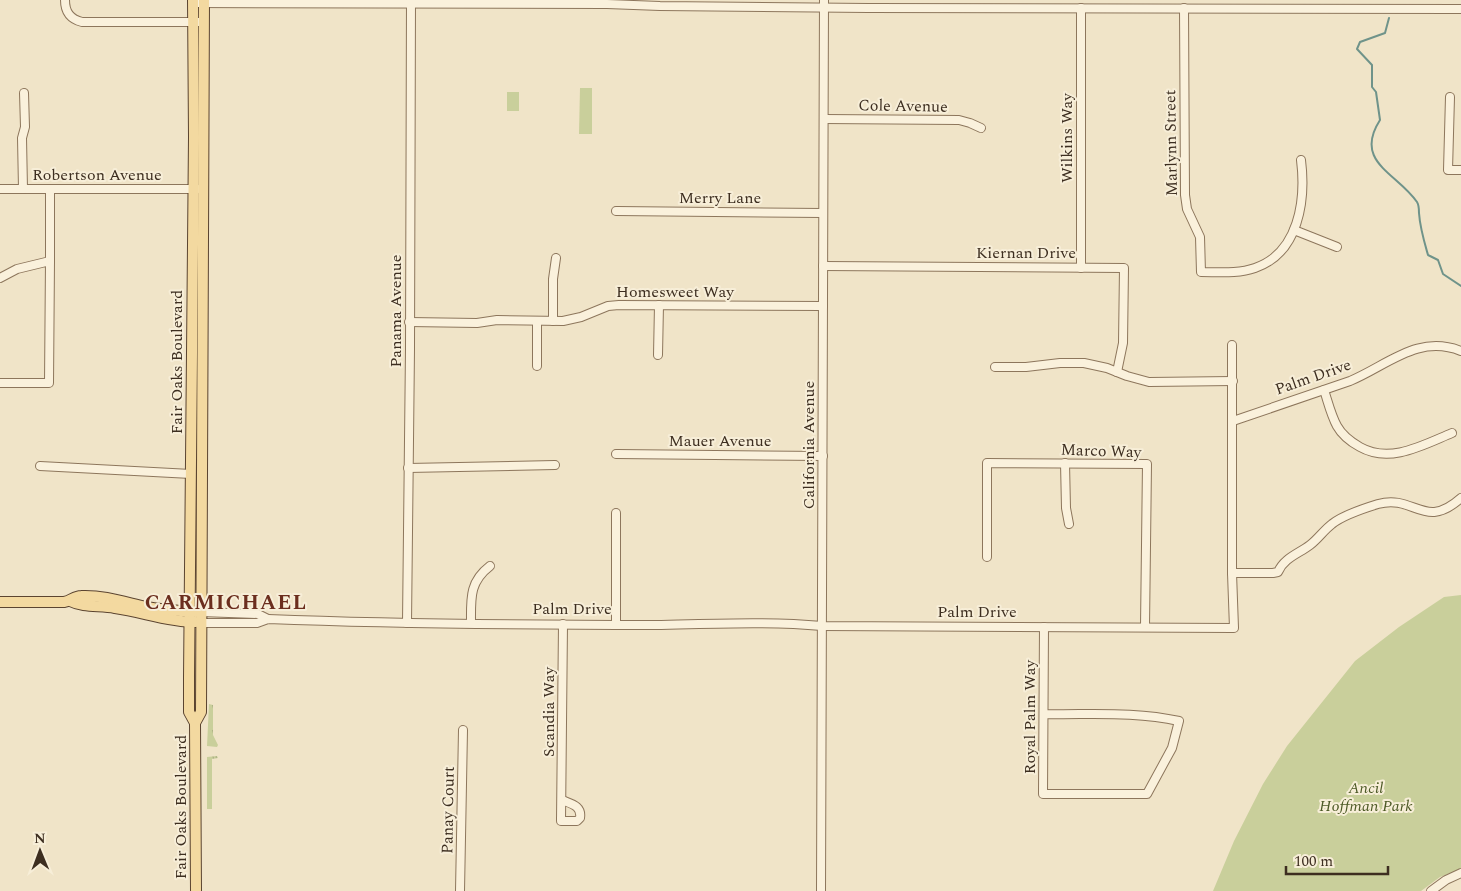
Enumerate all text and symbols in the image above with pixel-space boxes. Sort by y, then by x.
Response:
street label: Marlynn Street [1158,89,1184,196]
street label: Wilkins Way [1055,92,1079,183]
street label: Cole Avenue [858,93,948,119]
street label: Robertson Avenue [32,163,162,187]
street label: Merry Lane [679,186,761,210]
street label: Kiernan Drive [976,241,1076,265]
street label: Panama Avenue [384,254,408,368]
street label: Homesweet Way [616,280,735,304]
street label: Fair Oaks Boulevard [165,290,189,434]
street label: Palm Drive [1272,353,1354,401]
street label: California Avenue [797,381,821,509]
street label: Mauer Avenue [668,429,772,453]
street label: Marco Way [1060,438,1143,464]
district label: CARMICHAEL [145,587,307,619]
street label: Palm Drive [532,597,612,621]
street label: Palm Drive [937,600,1017,624]
street label: Royal Palm Way [1018,659,1042,774]
street label: Scandia Way [537,666,561,757]
street label: Fair Oaks Boulevard [169,735,193,879]
street label: Panay Court [435,766,461,854]
park label: Ancil Hoffman Park [1319,776,1413,818]
north arrow [15,826,65,876]
text: N [34,828,46,849]
scale bar [1286,844,1388,876]
text: 100 m [1294,850,1333,873]

